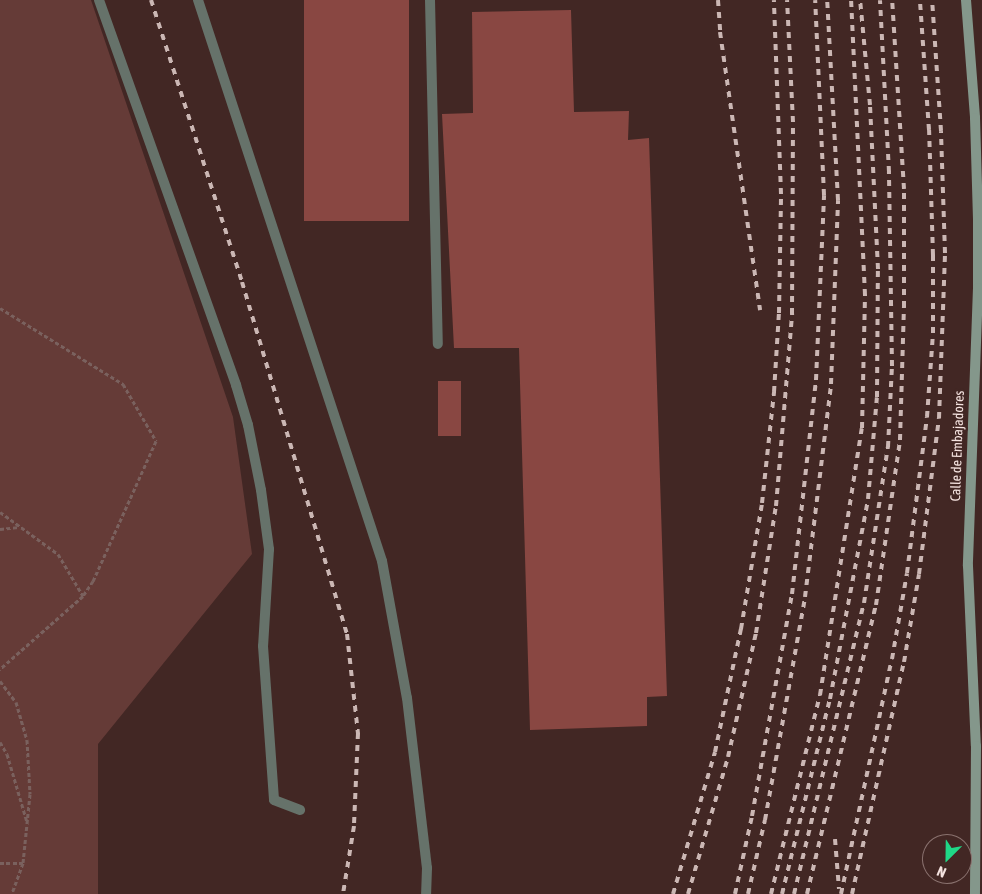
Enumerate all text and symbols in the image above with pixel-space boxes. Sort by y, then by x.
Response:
street label: Calle de Embajadores [947,390,967,502]
north arrow [922,834,972,884]
text: N [935,863,948,881]

